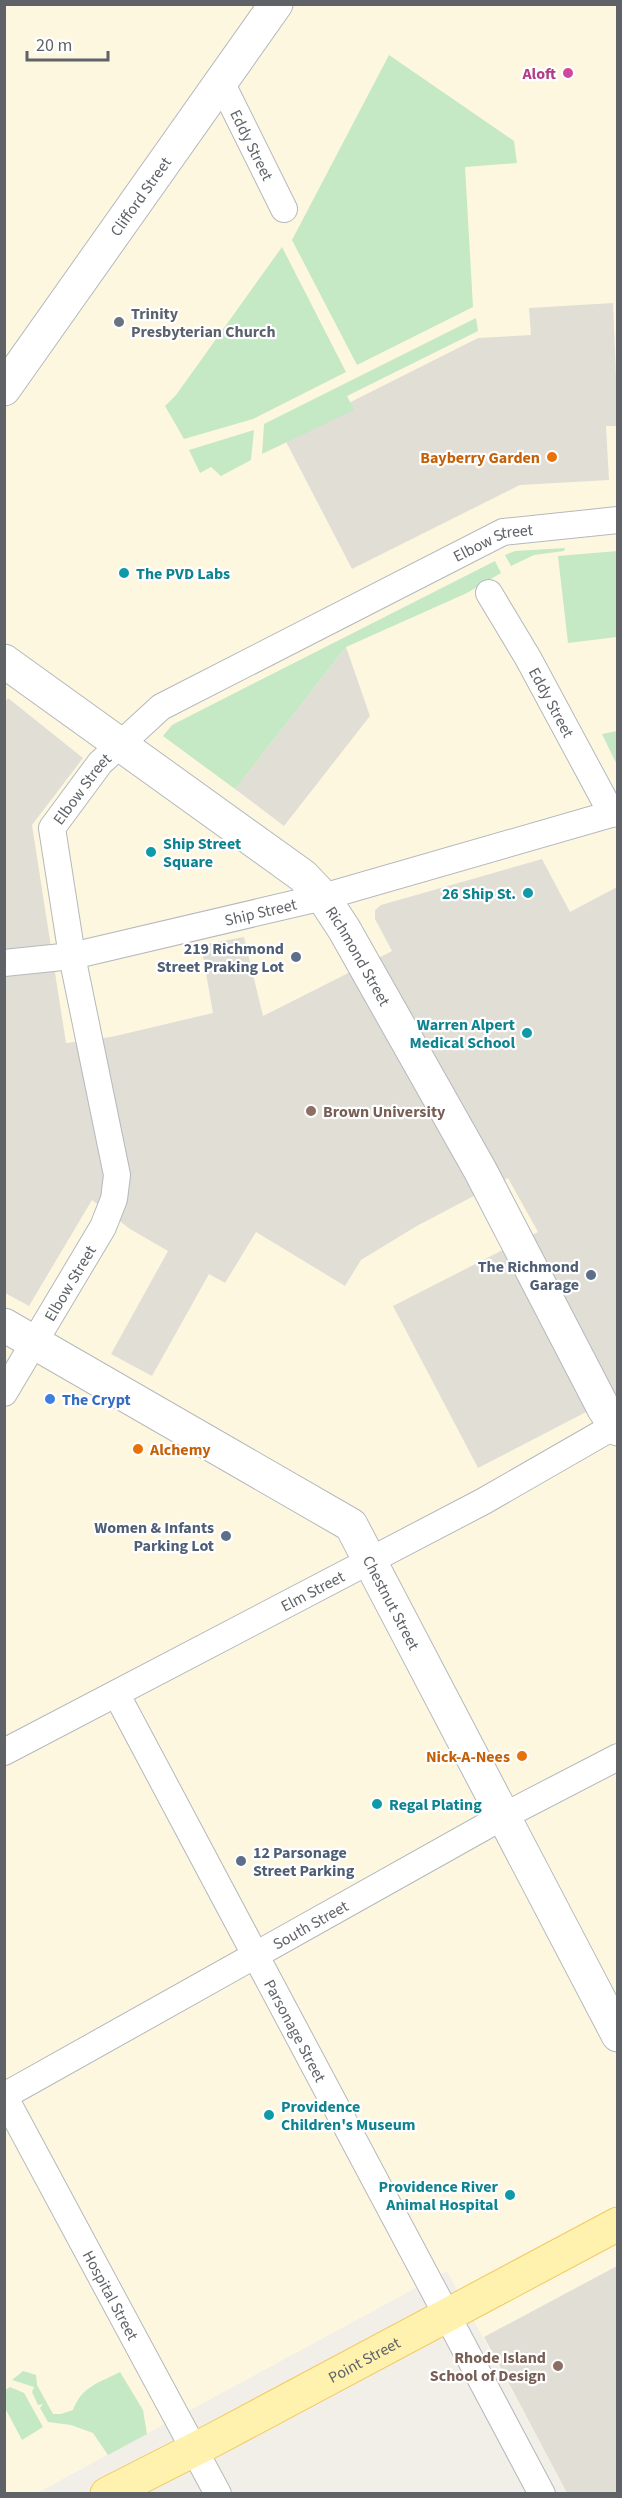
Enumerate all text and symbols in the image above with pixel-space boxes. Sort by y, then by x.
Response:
scale bar [27,24,108,62]
text: 20 m [36,33,72,58]
place label: Aloft [521,63,556,85]
marker: Aloft [561,66,575,80]
street label: Eddy Street [224,106,278,185]
street label: Clifford Street [105,152,177,241]
place label: Trinity Presbyterian Church [131,303,276,343]
marker: Trinity Presbyterian Church [112,315,126,329]
place label: Bayberry Garden [420,447,540,469]
marker: Bayberry Garden [545,450,559,464]
street label: Elbow Street [450,519,535,568]
place label: The PVD Labs [136,563,230,585]
marker: The PVD Labs [117,566,131,580]
street label: Eddy Street [523,664,579,742]
street label: Elbow Street [48,748,117,830]
place label: Ship Street Square [163,833,241,873]
marker: Ship Street Square [144,845,158,859]
place label: 26 Ship St. [442,883,516,905]
marker: 26 Ship St. [521,886,535,900]
street label: Ship Street [222,893,300,932]
street label: Richmond Street [320,902,395,1011]
place label: 219 Richmond Street Praking Lot [157,938,284,978]
marker: 219 Richmond Street Praking Lot [289,950,303,964]
place label: Warren Alpert Medical School [410,1014,515,1054]
marker: Warren Alpert Medical School [520,1026,534,1040]
place label: Brown University [323,1101,446,1123]
marker: Brown University [304,1104,318,1118]
street label: Elbow Street [39,1241,102,1326]
place label: The Richmond Garage [478,1256,579,1296]
marker: The Richmond Garage [584,1268,598,1282]
place label: The Crypt [62,1389,131,1411]
marker: The Crypt [43,1392,57,1406]
place label: Alchemy [149,1439,211,1461]
marker: Alchemy [131,1442,145,1456]
place label: Women & Infants Parking Lot [94,1517,214,1557]
marker: Women & Infants Parking Lot [219,1529,233,1543]
street label: Chestnut Street [357,1552,425,1655]
street label: Elm Street [277,1566,349,1617]
place label: Nick-A-Nees [426,1746,510,1768]
marker: Nick-A-Nees [515,1749,529,1763]
place label: Regal Plating [389,1794,482,1816]
marker: Regal Plating [370,1797,384,1811]
place label: 12 Parsonage Street Parking [253,1842,355,1882]
marker: 12 Parsonage Street Parking [234,1854,248,1868]
street label: South Street [269,1895,353,1955]
street label: Parsonage Street [258,1976,331,2087]
place label: Providence Children's Museum [281,2096,415,2136]
marker: Providence Children's Museum [262,2108,276,2122]
place label: Providence River Animal Hospital [378,2176,499,2216]
marker: Providence River Animal Hospital [503,2188,517,2202]
street label: Hospital Street [77,2247,144,2345]
street label: Point Street [324,2332,405,2389]
place label: Rhode Island School of Design [430,2347,546,2387]
marker: Rhode Island School of Design [551,2359,565,2373]

